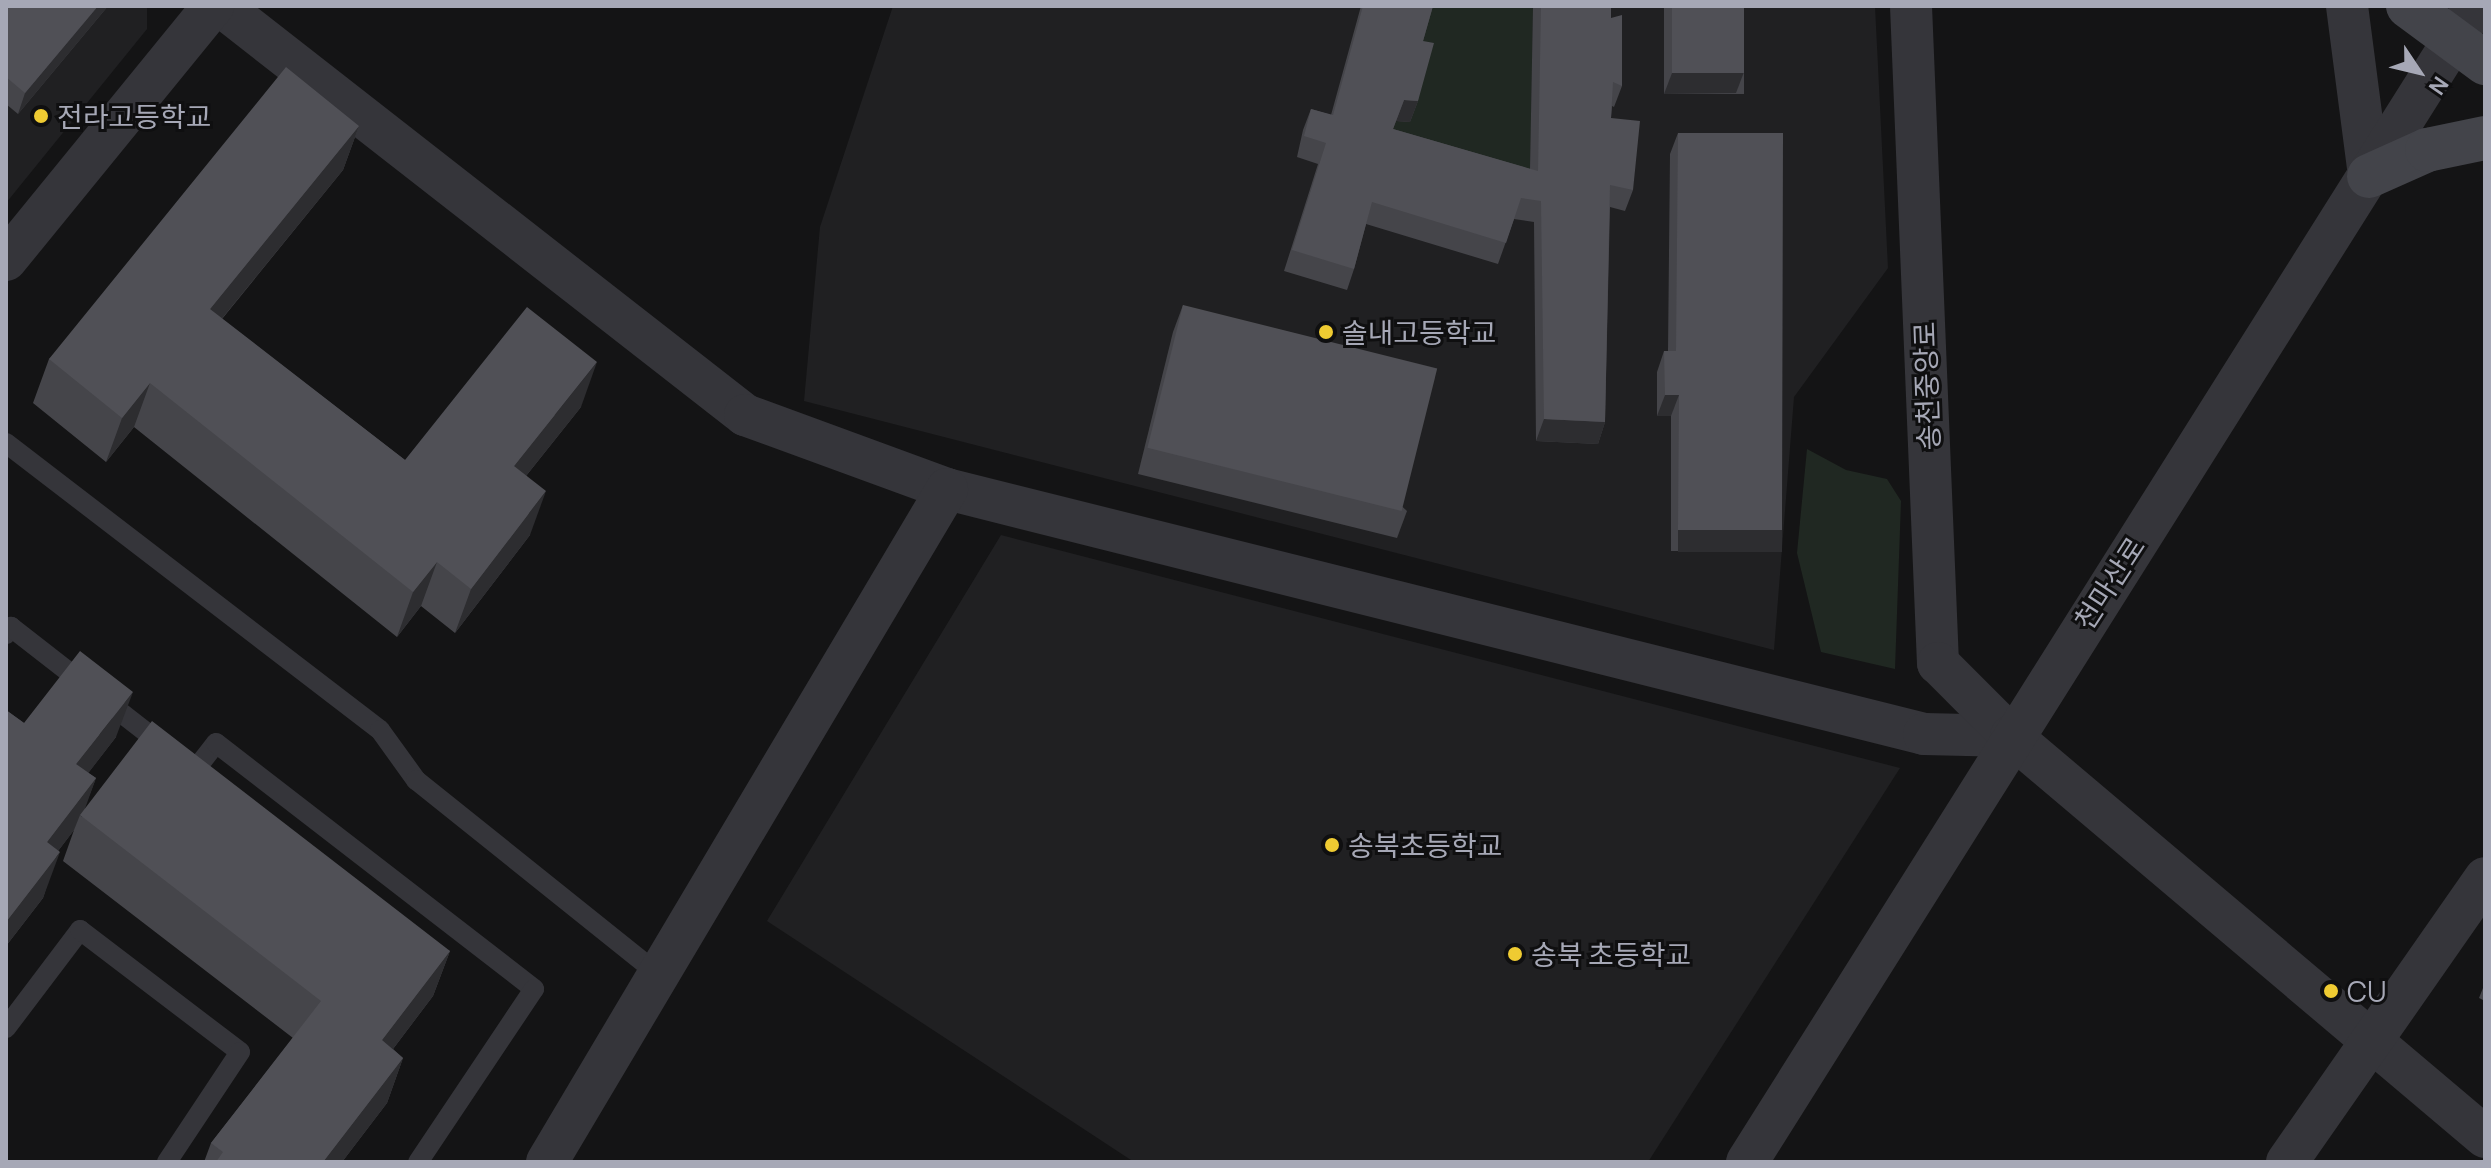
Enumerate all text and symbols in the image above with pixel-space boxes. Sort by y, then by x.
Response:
north arrow [2379,32,2459,112]
text: N [2422,71,2455,101]
place label: 전라고등학교 [57,99,212,133]
marker: 전라고등학교 [32,107,50,125]
place label: 솔내고등학교 [1342,315,1497,349]
street label: 송천중앙로 [1907,321,1945,451]
marker: 솔내고등학교 [1317,323,1335,341]
street label: 천마산로 [2067,531,2151,635]
place label: 송북초등학교 [1348,828,1503,862]
marker: 송북초등학교 [1323,836,1341,854]
place label: 송북 초등학교 [1531,937,1691,971]
marker: 송북 초등학교 [1506,945,1524,963]
place label: CU [2347,974,2387,1008]
marker: CU [2322,982,2340,1000]

